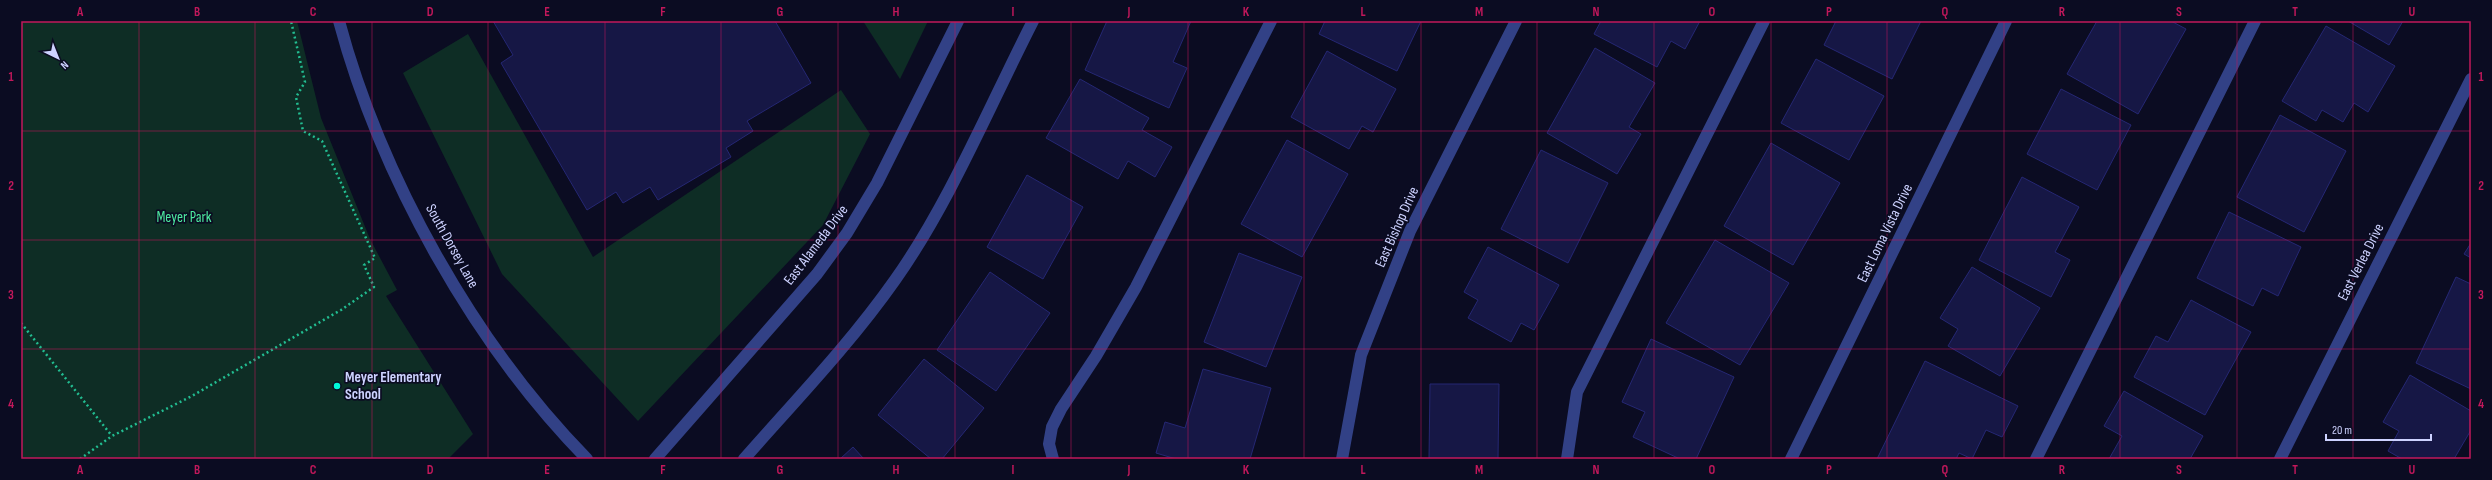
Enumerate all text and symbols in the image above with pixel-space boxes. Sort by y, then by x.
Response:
text: A [76,4,84,20]
text: B [194,4,200,20]
text: C [310,4,317,20]
text: D [427,4,434,20]
text: E [544,4,550,20]
text: F [660,4,666,20]
text: G [777,4,784,20]
text: H [893,4,900,20]
text: I [1012,4,1015,20]
text: J [1127,4,1131,20]
text: K [1243,4,1250,20]
text: L [1360,4,1366,20]
text: M [1475,4,1483,20]
text: N [1593,4,1600,20]
text: O [1709,4,1716,20]
text: P [1826,4,1832,20]
text: Q [1942,4,1949,20]
text: R [2059,4,2066,20]
text: S [2176,4,2182,20]
text: T [2292,4,2298,20]
text: U [2409,4,2416,20]
north arrow [38,38,78,78]
text: N [58,58,71,72]
text: 1 [8,69,14,85]
text: 1 [2478,69,2484,85]
text: 2 [8,178,14,194]
text: 2 [2478,178,2484,194]
street label: East Loma Vista Drive [1853,181,1917,285]
street label: East Bishop Drive [1371,184,1423,270]
street label: South Dorsey Lane [421,201,483,291]
street label: East Alameda Drive [780,201,852,289]
park label: Meyer Park [156,208,212,227]
street label: East Verlea Drive [2333,220,2389,304]
text: 3 [8,287,14,303]
text: 3 [2478,287,2484,303]
place label: Meyer Elementary School [345,368,442,404]
marker: Meyer Elementary School [332,381,342,391]
text: 4 [8,396,14,412]
text: 4 [2478,396,2484,412]
scale bar [2326,416,2431,442]
text: 20 m [2332,423,2352,438]
text: A [76,462,84,478]
text: B [194,462,200,478]
text: C [310,462,317,478]
text: D [427,462,434,478]
text: E [544,462,550,478]
text: F [660,462,666,478]
text: G [777,462,784,478]
text: H [893,462,900,478]
text: I [1012,462,1015,478]
text: J [1127,462,1131,478]
text: K [1243,462,1250,478]
text: L [1360,462,1366,478]
text: M [1475,462,1483,478]
text: N [1593,462,1600,478]
text: O [1709,462,1716,478]
text: P [1826,462,1832,478]
text: Q [1942,462,1949,478]
text: R [2059,462,2066,478]
text: S [2176,462,2182,478]
text: T [2292,462,2298,478]
text: U [2409,462,2416,478]

